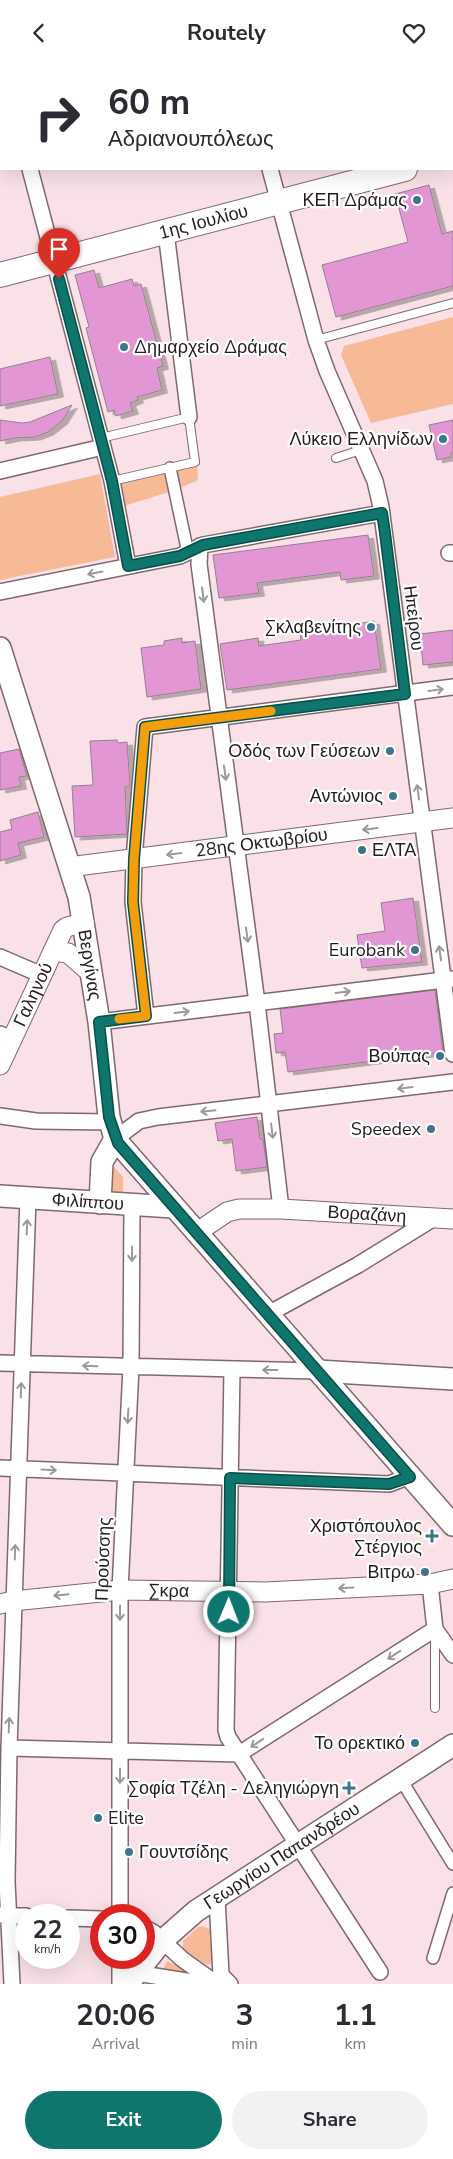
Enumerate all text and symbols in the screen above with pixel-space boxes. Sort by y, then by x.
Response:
text: Routely [187,18,266,48]
icon: back [25,19,53,47]
icon: heart [400,19,428,47]
text: 60 m [108,79,190,126]
icon: right [25,85,90,150]
text: Αδριανουπόλεως [108,124,274,154]
place label: ΚΕΠ Δράμας [302,188,407,212]
marker: ΚΕΠ Δράμας [411,194,423,206]
street label: 1ης Ιουλίου [156,199,251,245]
pin [38,228,80,279]
icon: arrive [45,235,73,263]
place label: Δημαρχείο Δράμας [134,335,287,359]
marker: Δημαρχείο Δράμας [118,341,130,353]
place label: Λύκειο Ελληνίδων [289,427,433,451]
marker: Λύκειο Ελληνίδων [437,433,449,445]
one-way arrow [87,569,103,578]
street label: Ηπείρου [398,584,430,652]
one-way arrow [198,587,208,603]
place label: Σκλαβενίτης [265,615,361,639]
marker: Σκλαβενίτης [365,621,377,633]
one-way arrow [428,685,444,695]
place label: Οδός των Γεύσεων [228,739,380,763]
marker: Οδός των Γεύσεων [384,745,396,757]
one-way arrow [221,765,231,781]
place label: Αντώνιος [310,784,383,808]
one-way arrow [413,784,423,800]
marker: Αντώνιος [387,790,399,802]
street label: 28ης Οκτωβρίου [194,822,329,863]
one-way arrow [362,824,378,834]
place label: ΕΛΤΑ [372,838,416,862]
marker: ΕΛΤΑ [356,844,368,856]
one-way arrow [166,849,182,859]
one-way arrow [242,926,252,942]
street label: Βεργίνας [72,928,107,1002]
place label: Eurobank [329,938,406,962]
marker: Eurobank [409,944,421,956]
one-way arrow [435,945,445,961]
street label: Γαληνού [8,958,58,1030]
one-way arrow [335,987,351,997]
one-way arrow [174,1007,190,1017]
place label: Βούπας [368,1044,430,1068]
marker: Βούπας [434,1050,446,1062]
one-way arrow [397,1083,413,1093]
one-way arrow [201,1106,217,1116]
place label: Speedex [351,1117,422,1141]
one-way arrow [267,1122,277,1138]
marker: Speedex [425,1123,437,1135]
street label: Φιλίππου [51,1187,125,1216]
street label: Βοραζάνη [327,1200,407,1228]
one-way arrow [22,1220,32,1236]
one-way arrow [127,1245,137,1261]
one-way arrow [82,1361,98,1371]
one-way arrow [262,1366,278,1375]
one-way arrow [17,1382,26,1398]
one-way arrow [124,1408,133,1424]
one-way arrow [40,1466,56,1475]
place label: Χριστόπουλος Στέργιος [310,1514,422,1559]
street label: Προύσσης [90,1516,116,1601]
marker: Χριστόπουλος Στέργιος [426,1530,438,1542]
one-way arrow [10,1544,19,1560]
place label: Βιτρω [368,1560,415,1584]
marker: Βιτρω [419,1566,431,1578]
street label: Σκρα [149,1578,189,1603]
one-way arrow [338,1584,354,1593]
position arrow [202,1585,254,1637]
one-way arrow [54,1590,70,1600]
one-way arrow [115,1605,125,1621]
one-way arrow [387,1650,401,1660]
one-way arrow [4,1718,14,1734]
place label: Το ορεκτικό [314,1731,405,1755]
one-way arrow [250,1737,264,1748]
marker: Το ορεκτικό [409,1737,421,1749]
one-way arrow [115,1768,125,1784]
place label: Σοφία Τζέλη - Δεληγιώργη [128,1776,339,1800]
marker: Σοφία Τζέλη - Δεληγιώργη [343,1782,355,1794]
street label: Γεωργίου Παπανδρέου [199,1796,364,1915]
place label: Elite [108,1806,144,1830]
marker: Elite [92,1812,104,1824]
place label: Γουντσίδης [139,1840,229,1864]
marker: Γουντσίδης [123,1846,135,1858]
speed limit sign: 30 [90,1904,155,1969]
text: 22 [32,1913,63,1947]
text: km/h [34,1941,61,1957]
text: 20:06 [76,1995,155,2036]
text: 3 [235,1995,253,2036]
text: 1.1 [334,1995,377,2036]
text: Arrival [92,2033,140,2055]
text: min [231,2033,258,2055]
text: km [345,2033,366,2055]
button: Exit [25,2091,222,2149]
button: Share [232,2091,428,2149]

